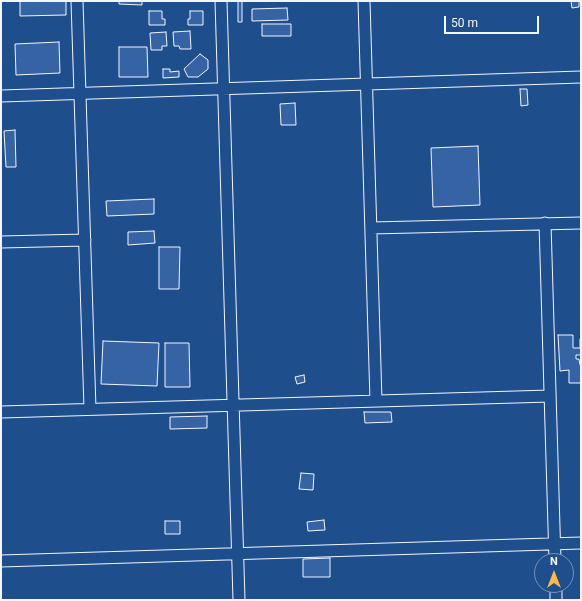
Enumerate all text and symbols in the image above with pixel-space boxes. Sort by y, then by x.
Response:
scale bar [446,8,541,34]
text: 50 m [451,16,478,30]
north arrow [534,553,574,593]
text: N [550,555,558,568]

